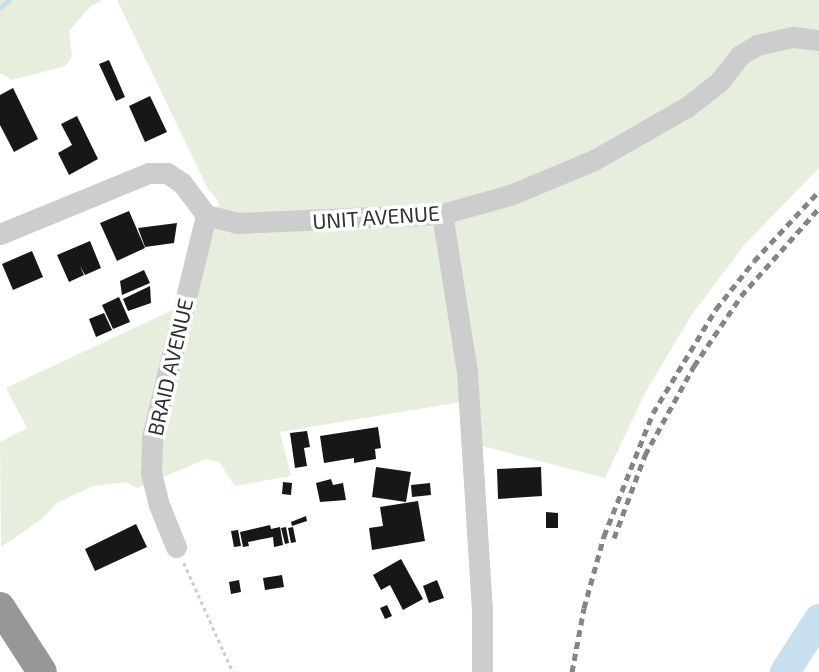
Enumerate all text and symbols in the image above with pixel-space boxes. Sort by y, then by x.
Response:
street label: UNIT AVENUE [311,200,441,234]
street label: BRAID AVENUE [142,296,198,438]

